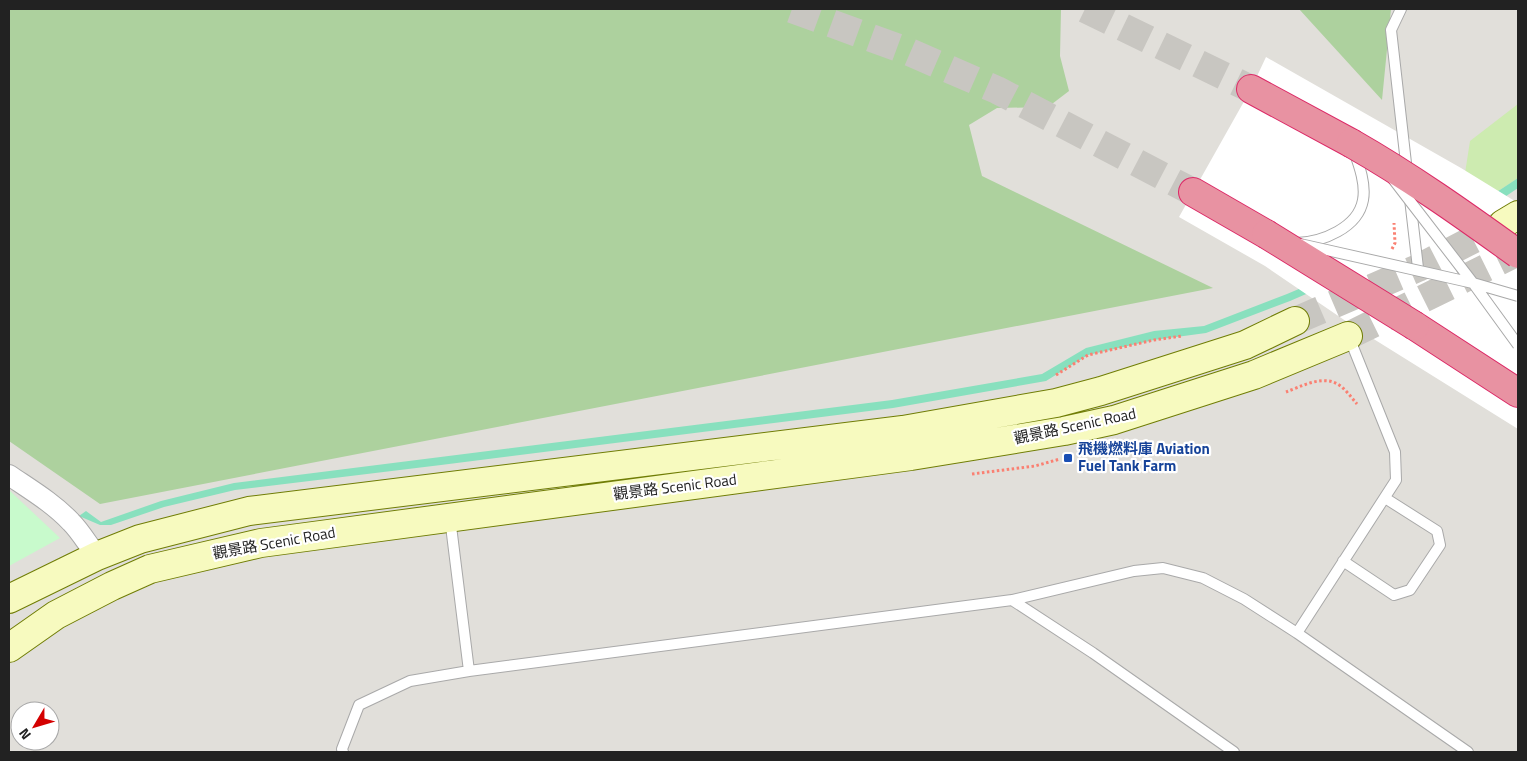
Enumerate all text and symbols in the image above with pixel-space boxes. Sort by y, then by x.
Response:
street label: 觀景路 Scenic Road [1012,401,1138,450]
place label: 飛機燃料庫 Aviation Fuel Tank Farm [1078,437,1210,477]
marker: 飛機燃料庫 Aviation Fuel Tank Farm [1062,452,1074,464]
street label: 觀景路 Scenic Road [612,468,738,505]
street label: 觀景路 Scenic Road [211,520,337,565]
north arrow [10,701,60,751]
text: N [13,724,36,745]

